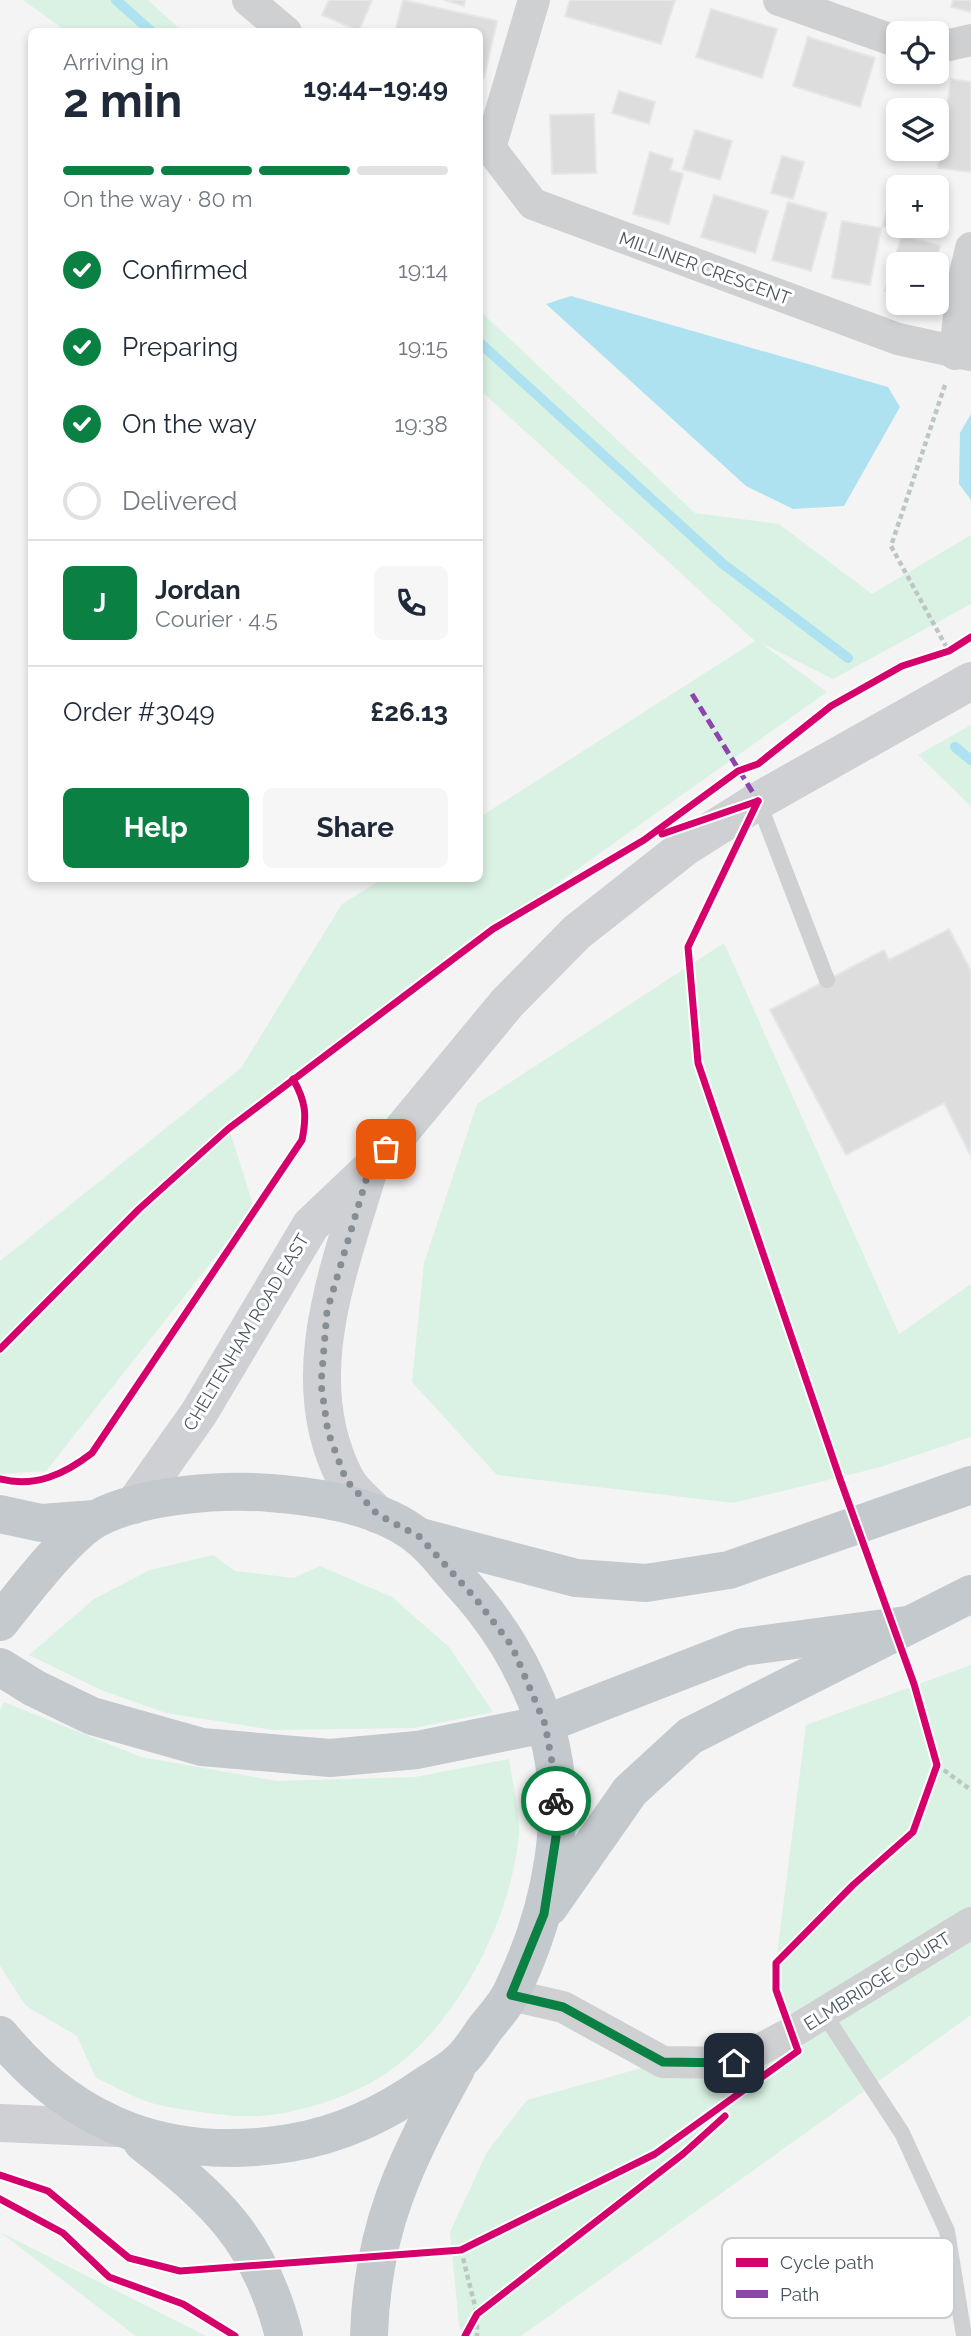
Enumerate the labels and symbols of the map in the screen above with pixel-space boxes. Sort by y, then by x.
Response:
street label: MILLINER CRESCENT [616,227,794,309]
pin [356,1119,416,1179]
street label: CHELTENHAM ROAD EAST [179,1230,313,1434]
courier [521,1766,591,1836]
street label: ELMBRIDGE COURT [800,1927,954,2035]
pin [704,2033,764,2093]
legend [722,2238,954,2318]
text: Cycle path [780,2251,874,2273]
text: Path [780,2283,819,2305]

